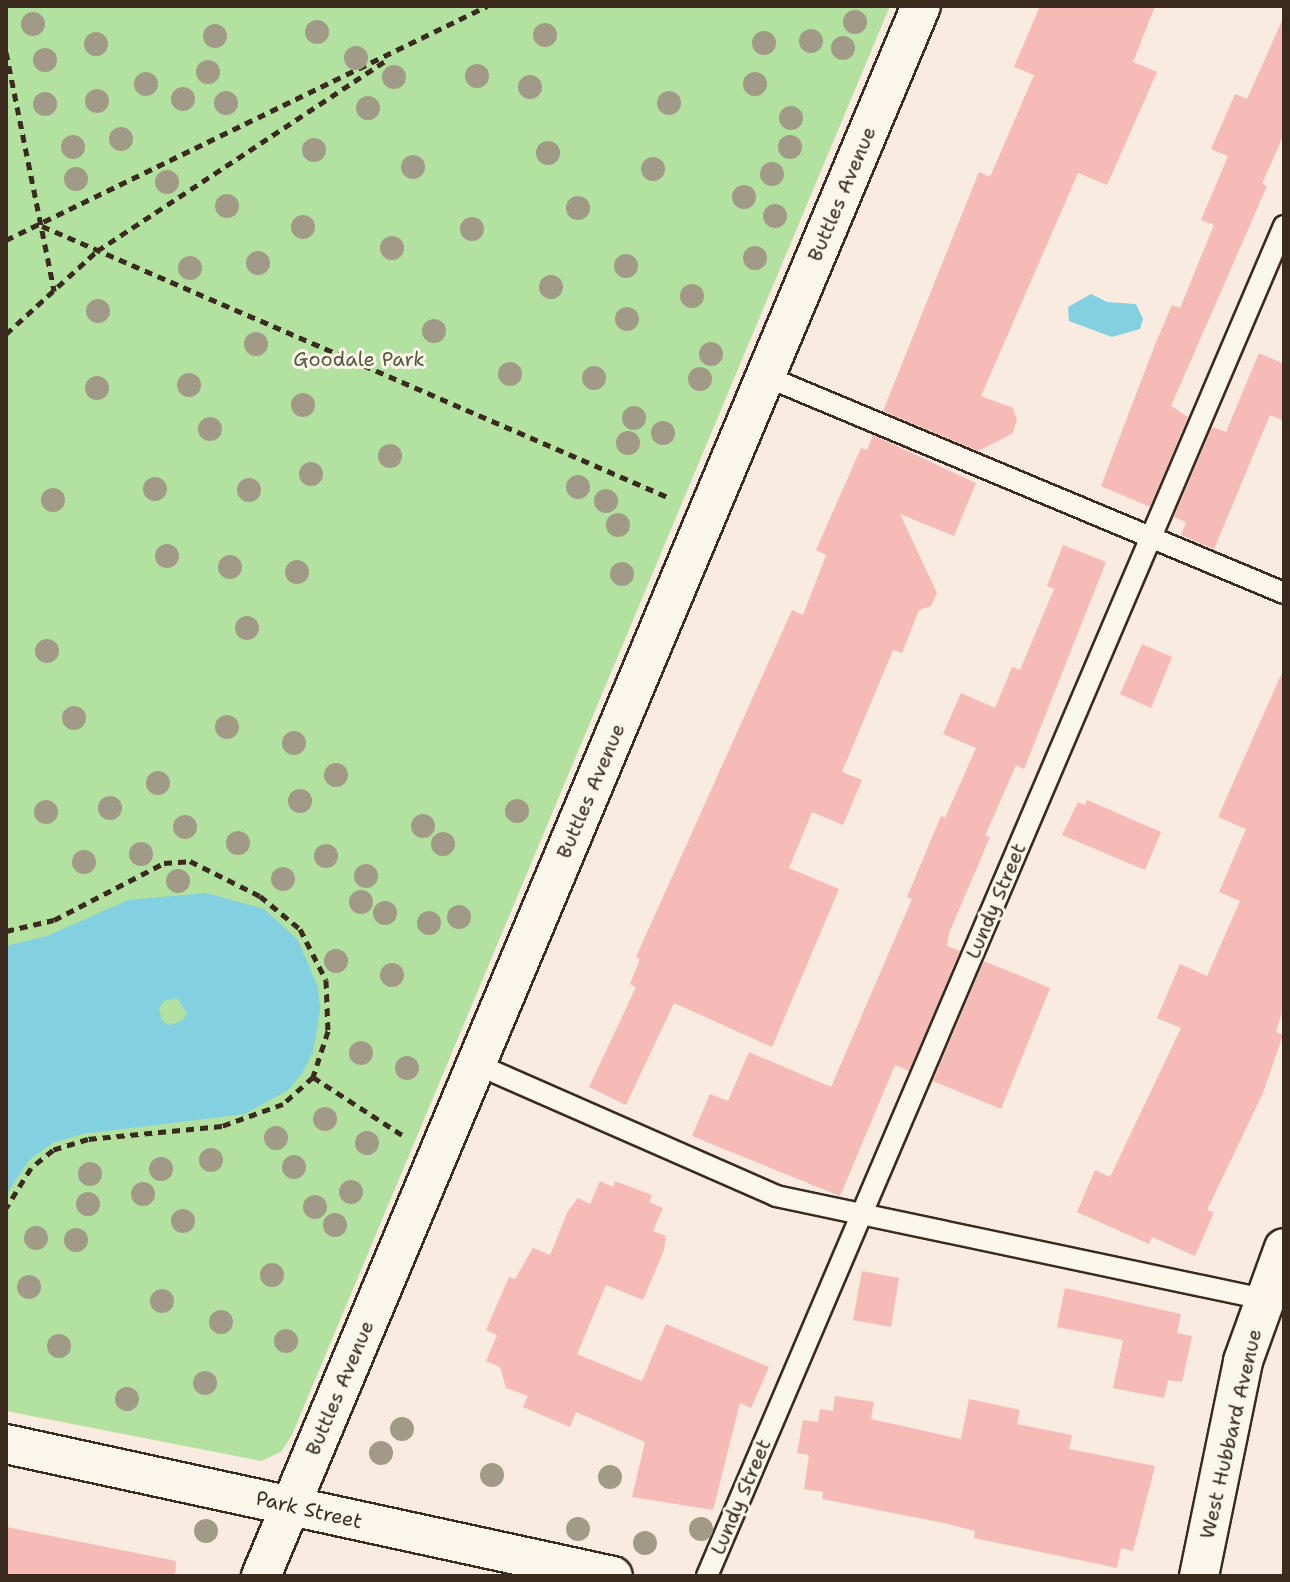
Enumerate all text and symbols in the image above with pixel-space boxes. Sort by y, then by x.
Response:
street label: Buttles Avenue [803,123,881,265]
park label: Goodale Park [293,347,425,371]
street label: Buttles Avenue [552,720,630,862]
street label: Lundy Street [961,840,1031,962]
street label: Buttles Avenue [301,1317,379,1459]
street label: West Hubbard Avenue [1195,1327,1267,1541]
street label: Lundy Street [706,1436,776,1558]
street label: Park Street [253,1486,365,1534]

